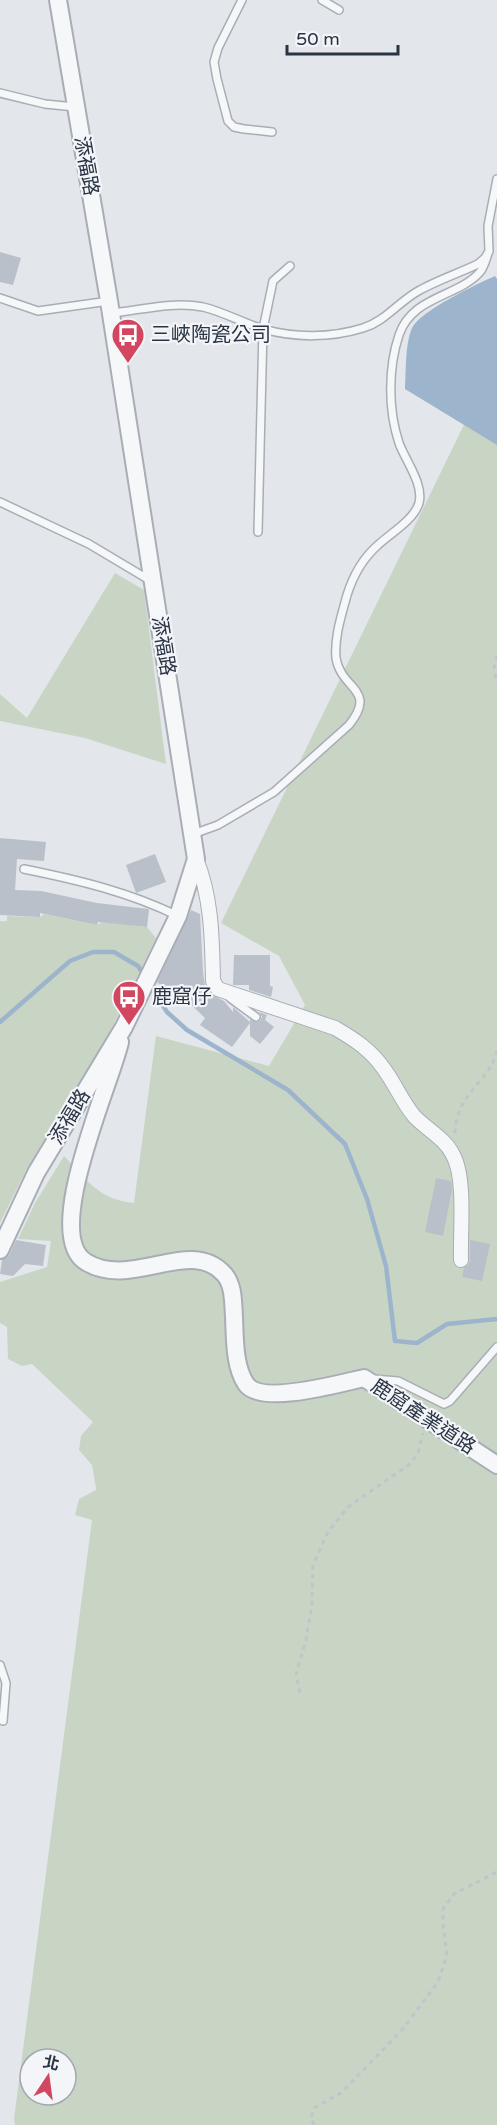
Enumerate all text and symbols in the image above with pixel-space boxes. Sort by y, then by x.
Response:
scale bar [287,18,398,56]
text: 50 m [296,28,340,50]
street label: 添福路 [69,134,103,198]
bus stop icon: 三峽陶瓷公司 [110,317,146,364]
place label: 三峽陶瓷公司 [151,323,271,347]
street label: 添福路 [146,614,180,678]
bus stop icon: 鹿窟仔 [111,979,147,1026]
place label: 鹿窟仔 [152,985,212,1009]
street label: 添福路 [44,1085,96,1149]
street label: 鹿窟產業道路 [366,1374,480,1460]
north arrow [18,2047,78,2107]
text: 北 [41,2052,61,2075]

